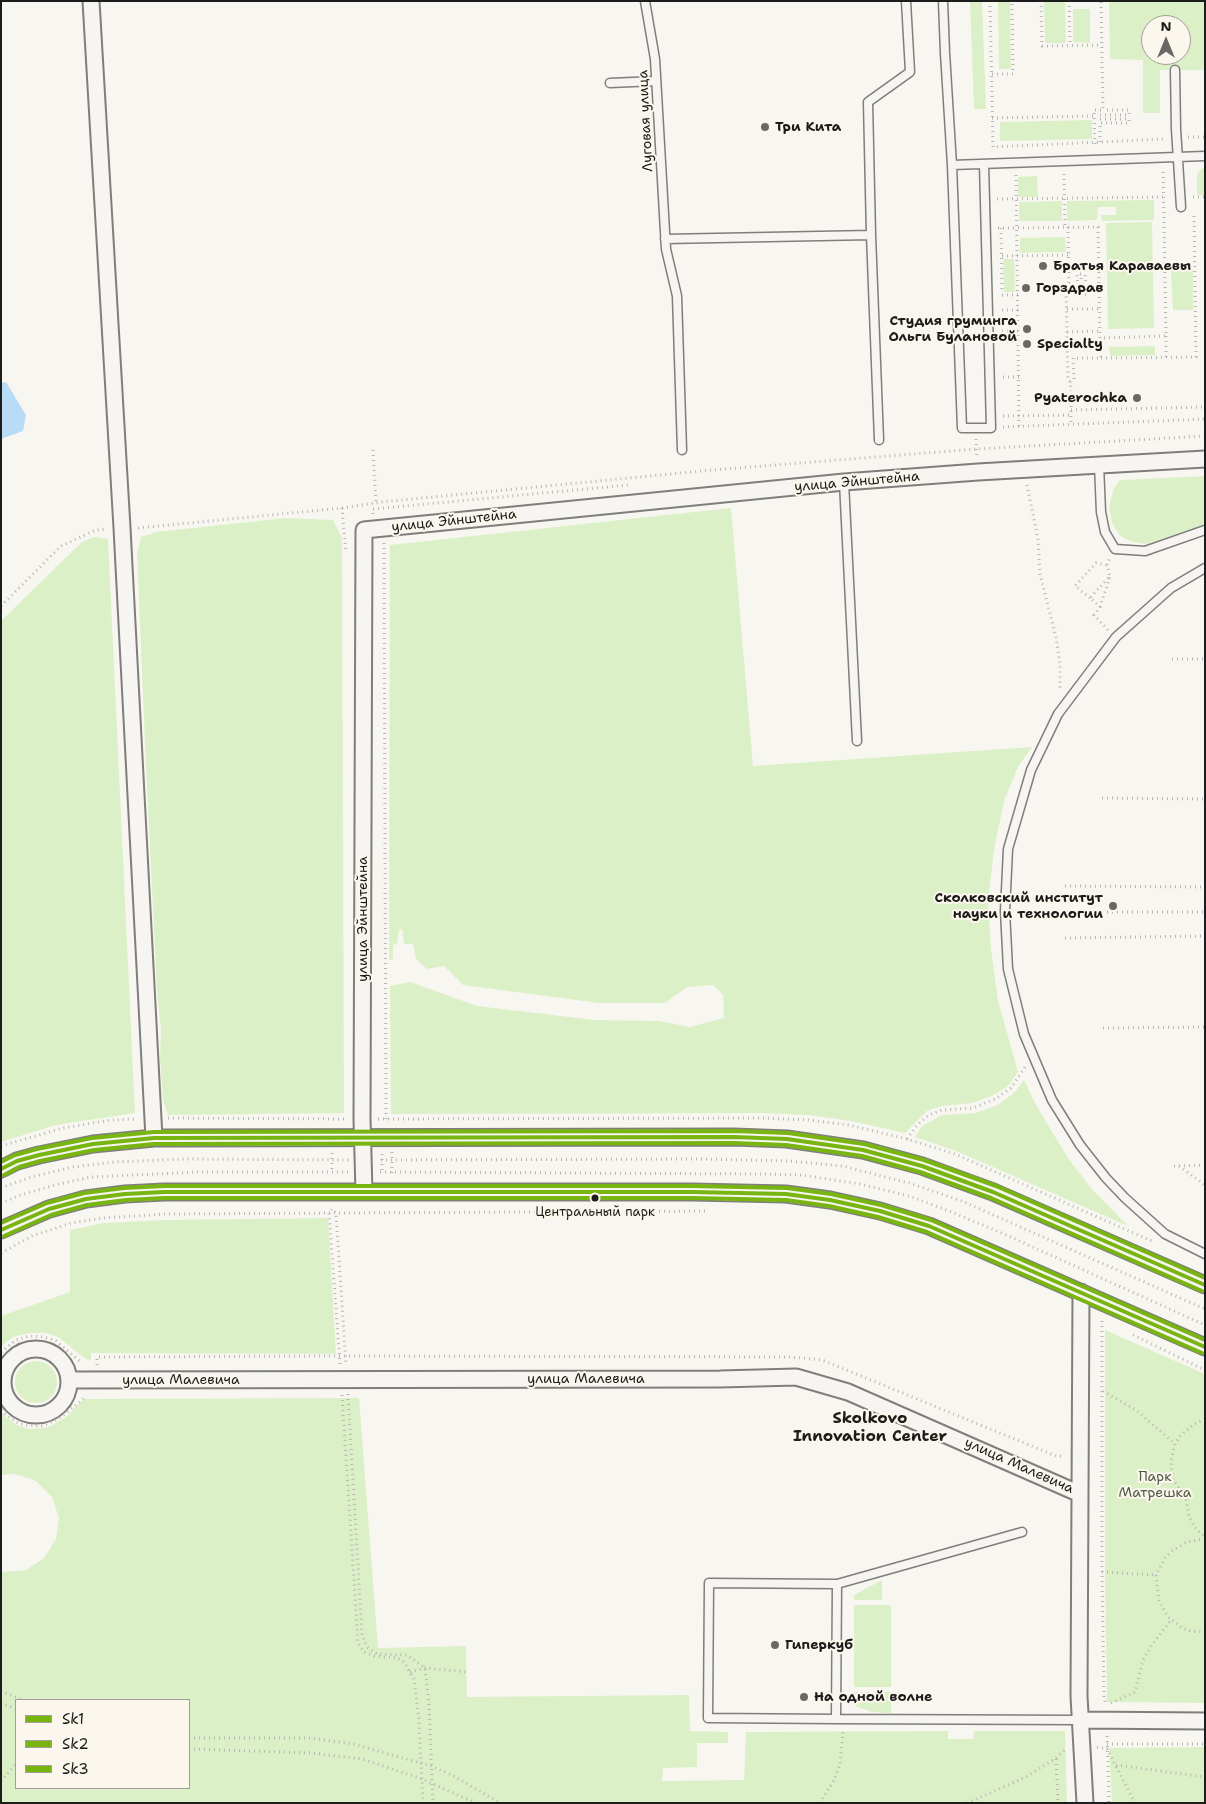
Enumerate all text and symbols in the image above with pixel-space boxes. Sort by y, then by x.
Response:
north arrow [1141,15,1191,65]
text: N [1160,17,1172,35]
street label: Луговая улица [635,70,657,172]
place label: Три Кита [775,119,841,135]
marker: Три Кита [759,121,771,133]
place label: Братья Караваевы [1053,258,1191,274]
marker: Братья Караваевы [1037,260,1049,272]
place label: Горздрав [1036,280,1103,296]
marker: Горздрав [1020,282,1032,294]
place label: Студия груминга Ольги Булановой [888,313,1017,346]
marker: Студия груминга Ольги Булановой [1021,323,1033,335]
place label: Specialty [1037,336,1103,352]
marker: Specialty [1021,338,1033,350]
place label: Pyaterochka [1034,390,1127,406]
marker: Pyaterochka [1131,392,1143,404]
street label: улица Эйнштейна [794,468,920,496]
street label: улица Эйнштейна [391,506,517,536]
street label: улица Эйнштейна [355,856,371,982]
place label: Сколковский институт науки и технологии [935,890,1103,922]
marker: Сколковский институт науки и технологии [1107,900,1119,912]
marker: Центральный парк [590,1193,600,1203]
place label: Центральный парк [535,1205,655,1221]
street label: улица Малевича [527,1371,645,1387]
street label: улица Малевича [122,1372,240,1388]
district label: Skolkovo Innovation Center [793,1409,947,1447]
street label: улица Малевича [962,1434,1076,1498]
park label: Парк Матрешка [1119,1469,1191,1501]
place label: Гиперкуб [785,1637,853,1653]
marker: Гиперкуб [769,1639,781,1651]
place label: На одной волне [814,1689,932,1705]
marker: На одной волне [798,1691,810,1703]
legend [15,1699,190,1789]
text: Sk1 [62,1709,84,1729]
text: Sk2 [62,1734,89,1754]
text: Sk3 [62,1759,89,1779]

